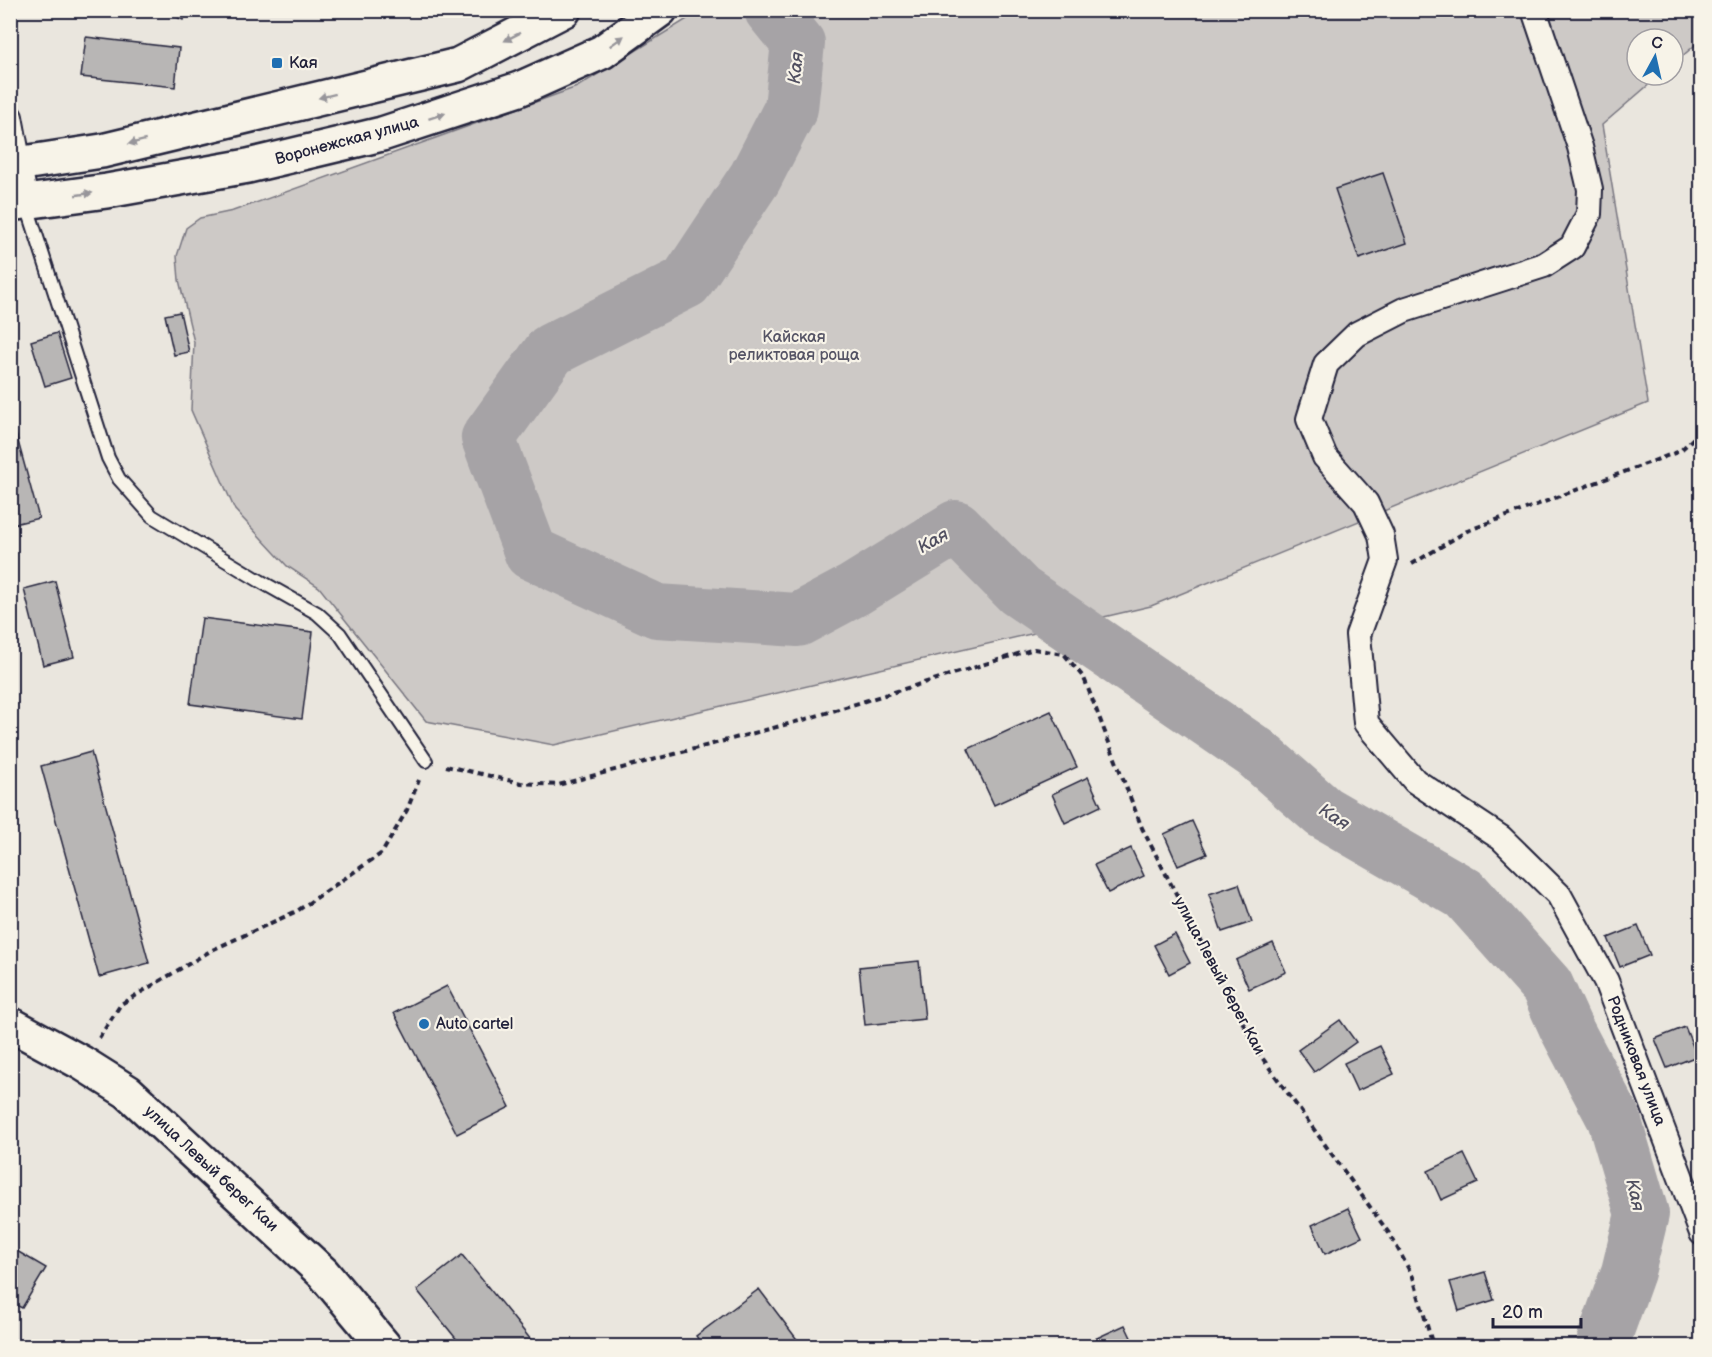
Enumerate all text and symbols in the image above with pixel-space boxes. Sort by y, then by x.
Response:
north arrow [1625,27,1685,87]
one-way arrow [503,32,520,42]
text: С [1650,33,1664,54]
one-way arrow [609,36,625,48]
water label: Кая [784,51,808,85]
place label: Кая [289,54,318,73]
marker: Кая [270,56,284,70]
one-way arrow [318,92,336,102]
one-way arrow [429,110,447,120]
street label: Воронежская улица [273,113,421,169]
one-way arrow [128,138,147,148]
one-way arrow [74,189,93,199]
park label: Кайская реликтовая роща [729,328,860,365]
water label: Кая [914,524,952,558]
water label: Кая [1315,799,1353,835]
street label: улица Левый берег Каи [1169,894,1269,1058]
street label: Родниковая улица [1602,993,1670,1129]
place label: Auto cartel [436,1015,513,1034]
marker: Auto cartel [417,1017,431,1031]
street label: улица Левый берег Каи [140,1102,282,1236]
water label: Кая [1621,1177,1649,1213]
scale bar [1493,1291,1582,1329]
text: 20 m [1502,1302,1543,1323]

